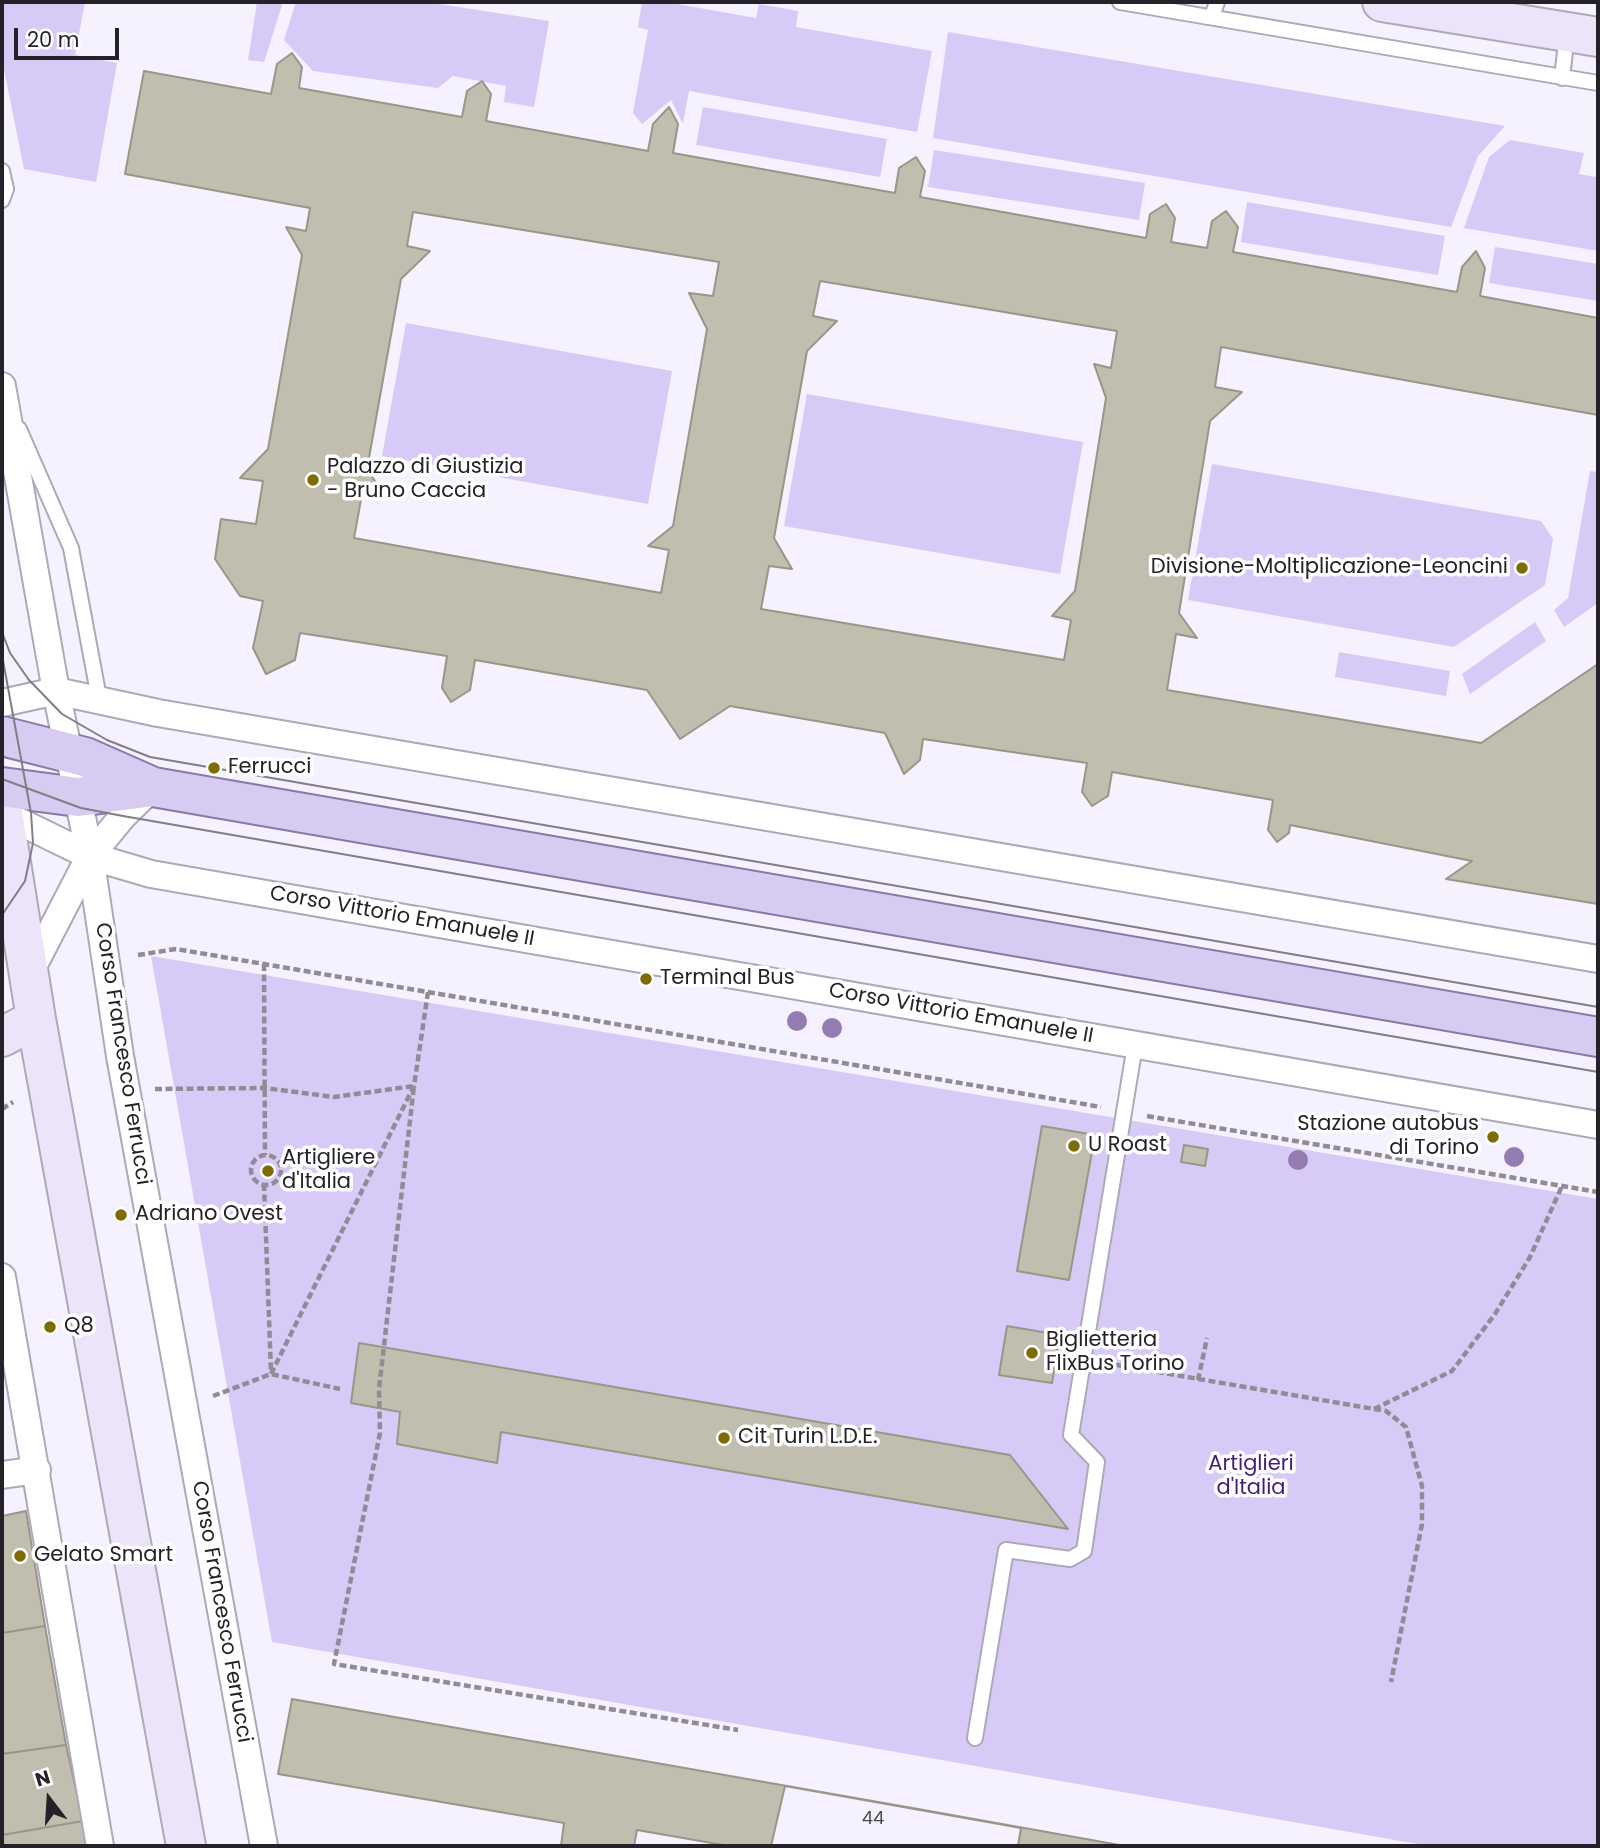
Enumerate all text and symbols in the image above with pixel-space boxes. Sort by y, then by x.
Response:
scale bar [18,14,122,58]
text: 20 m [27,25,80,54]
place label: Palazzo di Giustizia - Bruno Caccia [327,455,523,505]
marker: Palazzo di Giustizia - Bruno Caccia [305,472,321,488]
place label: Divisione-Moltiplicazione-Leoncini [1151,555,1508,581]
marker: Divisione-Moltiplicazione-Leoncini [1514,560,1530,576]
place label: Ferrucci [228,755,311,781]
marker: Ferrucci [206,760,222,776]
street label: Corso Vittorio Emanuele II [268,881,536,953]
street label: Corso Francesco Ferrucci [89,921,155,1187]
place label: Terminal Bus [660,966,795,992]
marker: Terminal Bus [638,971,654,987]
street label: Corso Vittorio Emanuele II [827,978,1095,1050]
place label: Stazione autobus di Torino [1297,1112,1479,1162]
marker: Stazione autobus di Torino [1485,1129,1501,1145]
place label: U Roast [1088,1133,1167,1159]
marker: U Roast [1066,1138,1082,1154]
place label: Artigliere d'Italia [282,1146,375,1196]
marker: Artigliere d'Italia [260,1163,276,1179]
place label: Adriano Ovest [135,1202,283,1228]
marker: Adriano Ovest [113,1207,129,1223]
place label: Q8 [64,1314,94,1340]
marker: Q8 [42,1319,58,1335]
place label: Biglietteria FlixBus Torino [1046,1328,1185,1378]
marker: Biglietteria FlixBus Torino [1024,1345,1040,1361]
place label: Cit Turin L.D.E. [738,1425,877,1451]
marker: Cit Turin L.D.E. [716,1430,732,1446]
park label: Artiglieri d'Italia [1208,1452,1294,1502]
street label: Corso Francesco Ferrucci [186,1479,256,1745]
place label: Gelato Smart [34,1543,173,1569]
marker: Gelato Smart [12,1548,28,1564]
text: N [32,1763,53,1793]
north arrow [14,1764,84,1834]
house number: 44 [862,1808,884,1830]

